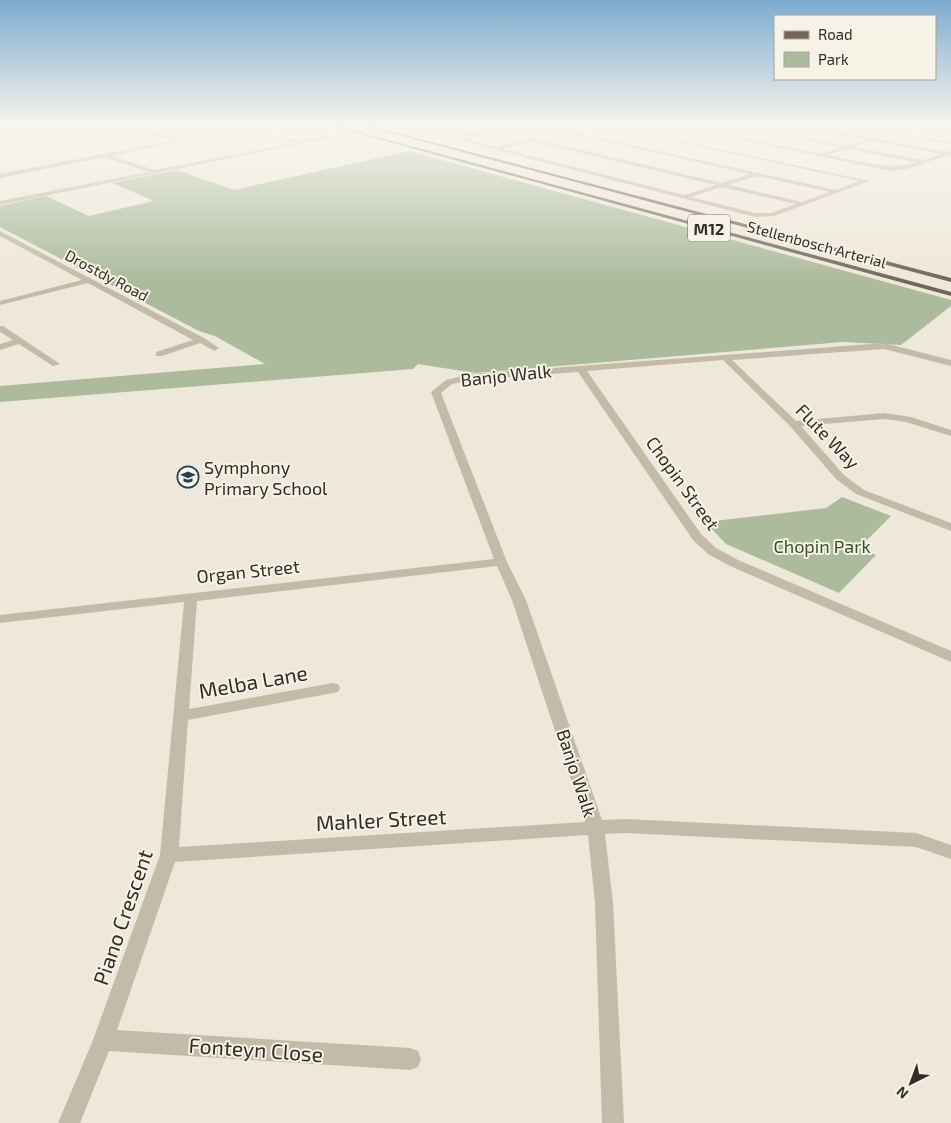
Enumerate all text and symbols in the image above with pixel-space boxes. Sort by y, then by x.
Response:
legend [774,15,936,80]
text: Road [818,25,853,43]
text: Park [818,50,849,68]
road number: M12 [688,214,730,242]
street label: Stellenbosch Arterial [746,217,889,271]
street label: Drostdy Road [62,246,152,304]
street label: Banjo Walk [459,359,553,391]
street label: Flute Way [792,399,865,473]
street label: Chopin Street [642,432,724,534]
place label: Symphony Primary School [204,456,328,499]
school or university icon: Symphony Primary School [176,465,200,489]
park label: Chopin Park [773,535,871,557]
street label: Organ Street [195,555,301,587]
street label: Melba Lane [197,659,309,703]
street label: Banjo Walk [552,726,602,820]
street label: Mahler Street [315,803,447,835]
street label: Piano Crescent [87,846,157,988]
street label: Fonteyn Close [188,1032,324,1066]
north arrow [886,1058,936,1108]
text: N [893,1083,911,1103]

